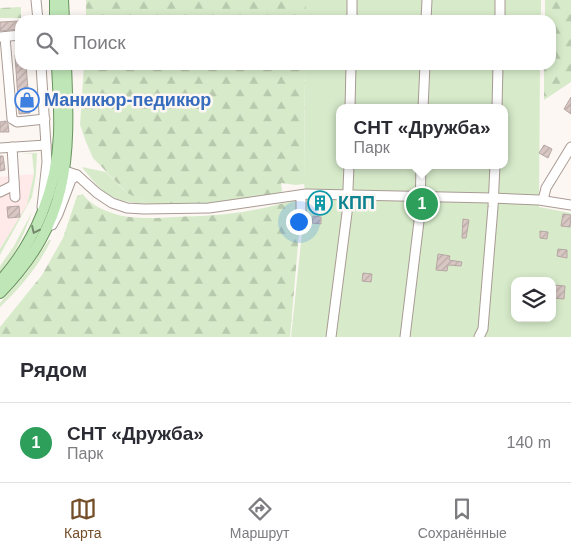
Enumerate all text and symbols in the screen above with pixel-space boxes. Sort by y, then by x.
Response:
search box [15,15,556,70]
icon: search [33,29,61,57]
text: Поиск [73,32,126,53]
shop icon: Маникюр-педикюр [14,87,40,113]
place label: Маникюр-педикюр [44,90,211,110]
popup [336,104,508,169]
text: СНТ «Дружба» [354,117,490,138]
text: Парк [354,139,390,156]
pin: 1 [406,185,438,223]
building icon: КПП [307,190,333,216]
place label: КПП [338,193,375,213]
your location [286,209,312,235]
one-way arrow [30,225,41,234]
map controls [511,277,556,322]
button: layers [511,277,556,322]
text: Рядом [20,358,87,381]
text: СНТ «Дружба» [67,423,204,444]
text: 1 [32,434,40,451]
text: 140 m [507,434,551,451]
text: Парк [67,445,103,462]
tab: Карта [64,495,102,541]
tab: Маршрут [230,495,289,541]
tab: Сохранённые [418,495,507,541]

